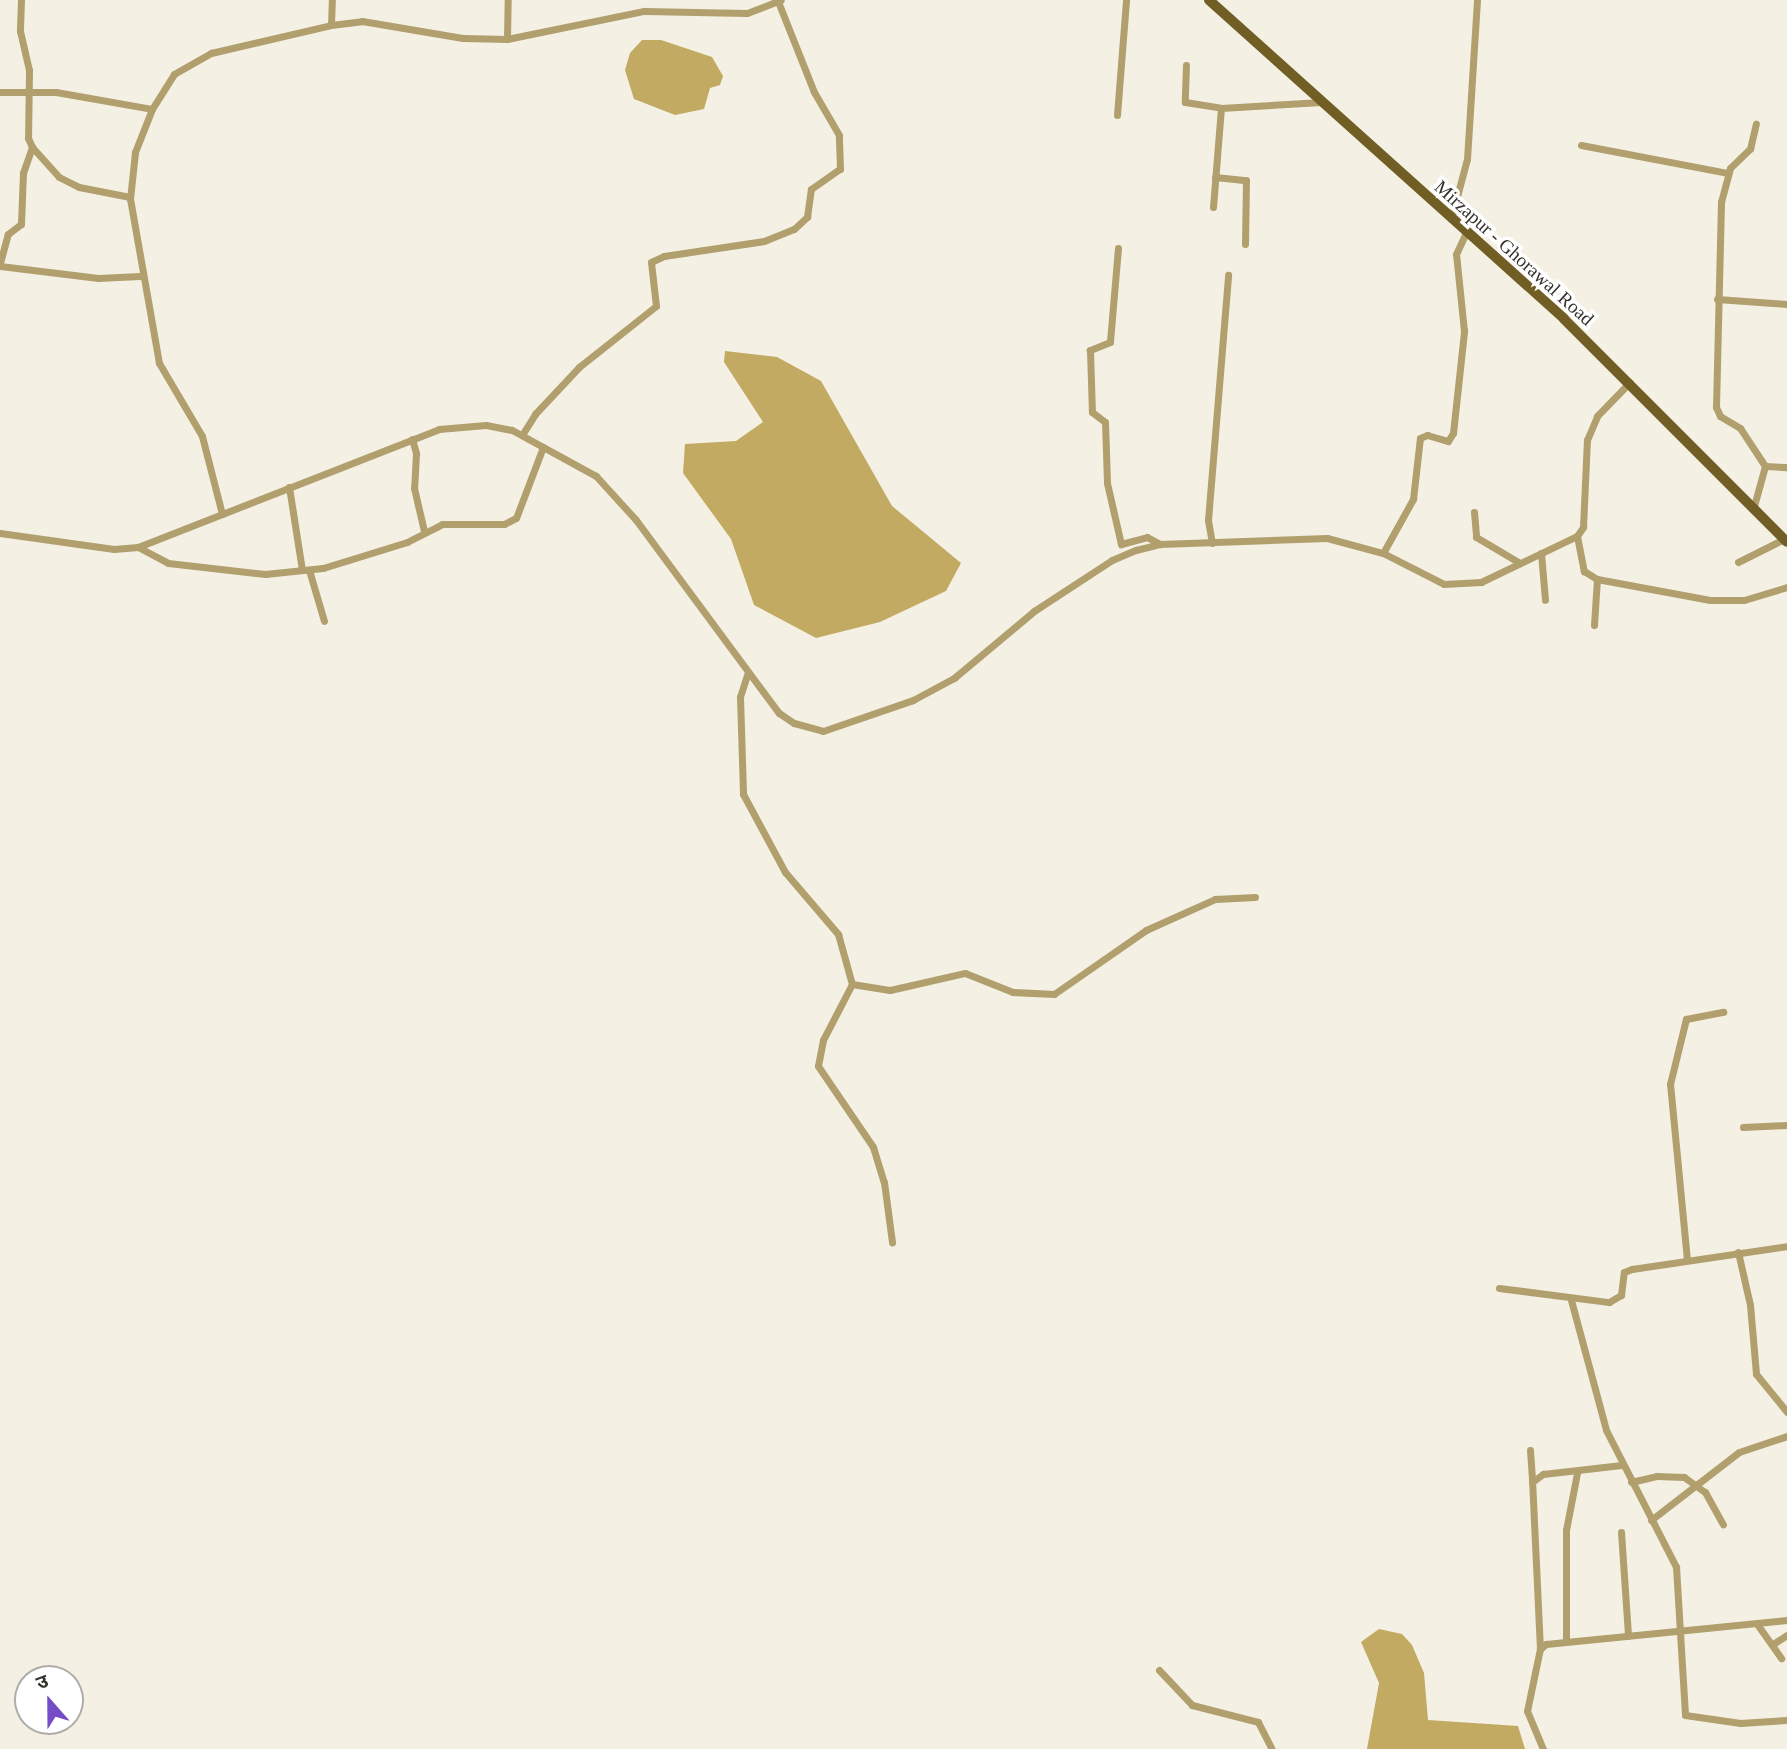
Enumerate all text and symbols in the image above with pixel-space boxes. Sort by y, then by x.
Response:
street label: Mirzapur - Ghorawal Road [1430,176,1598,330]
north arrow [14,1665,84,1735]
text: उ [33,1670,51,1694]

